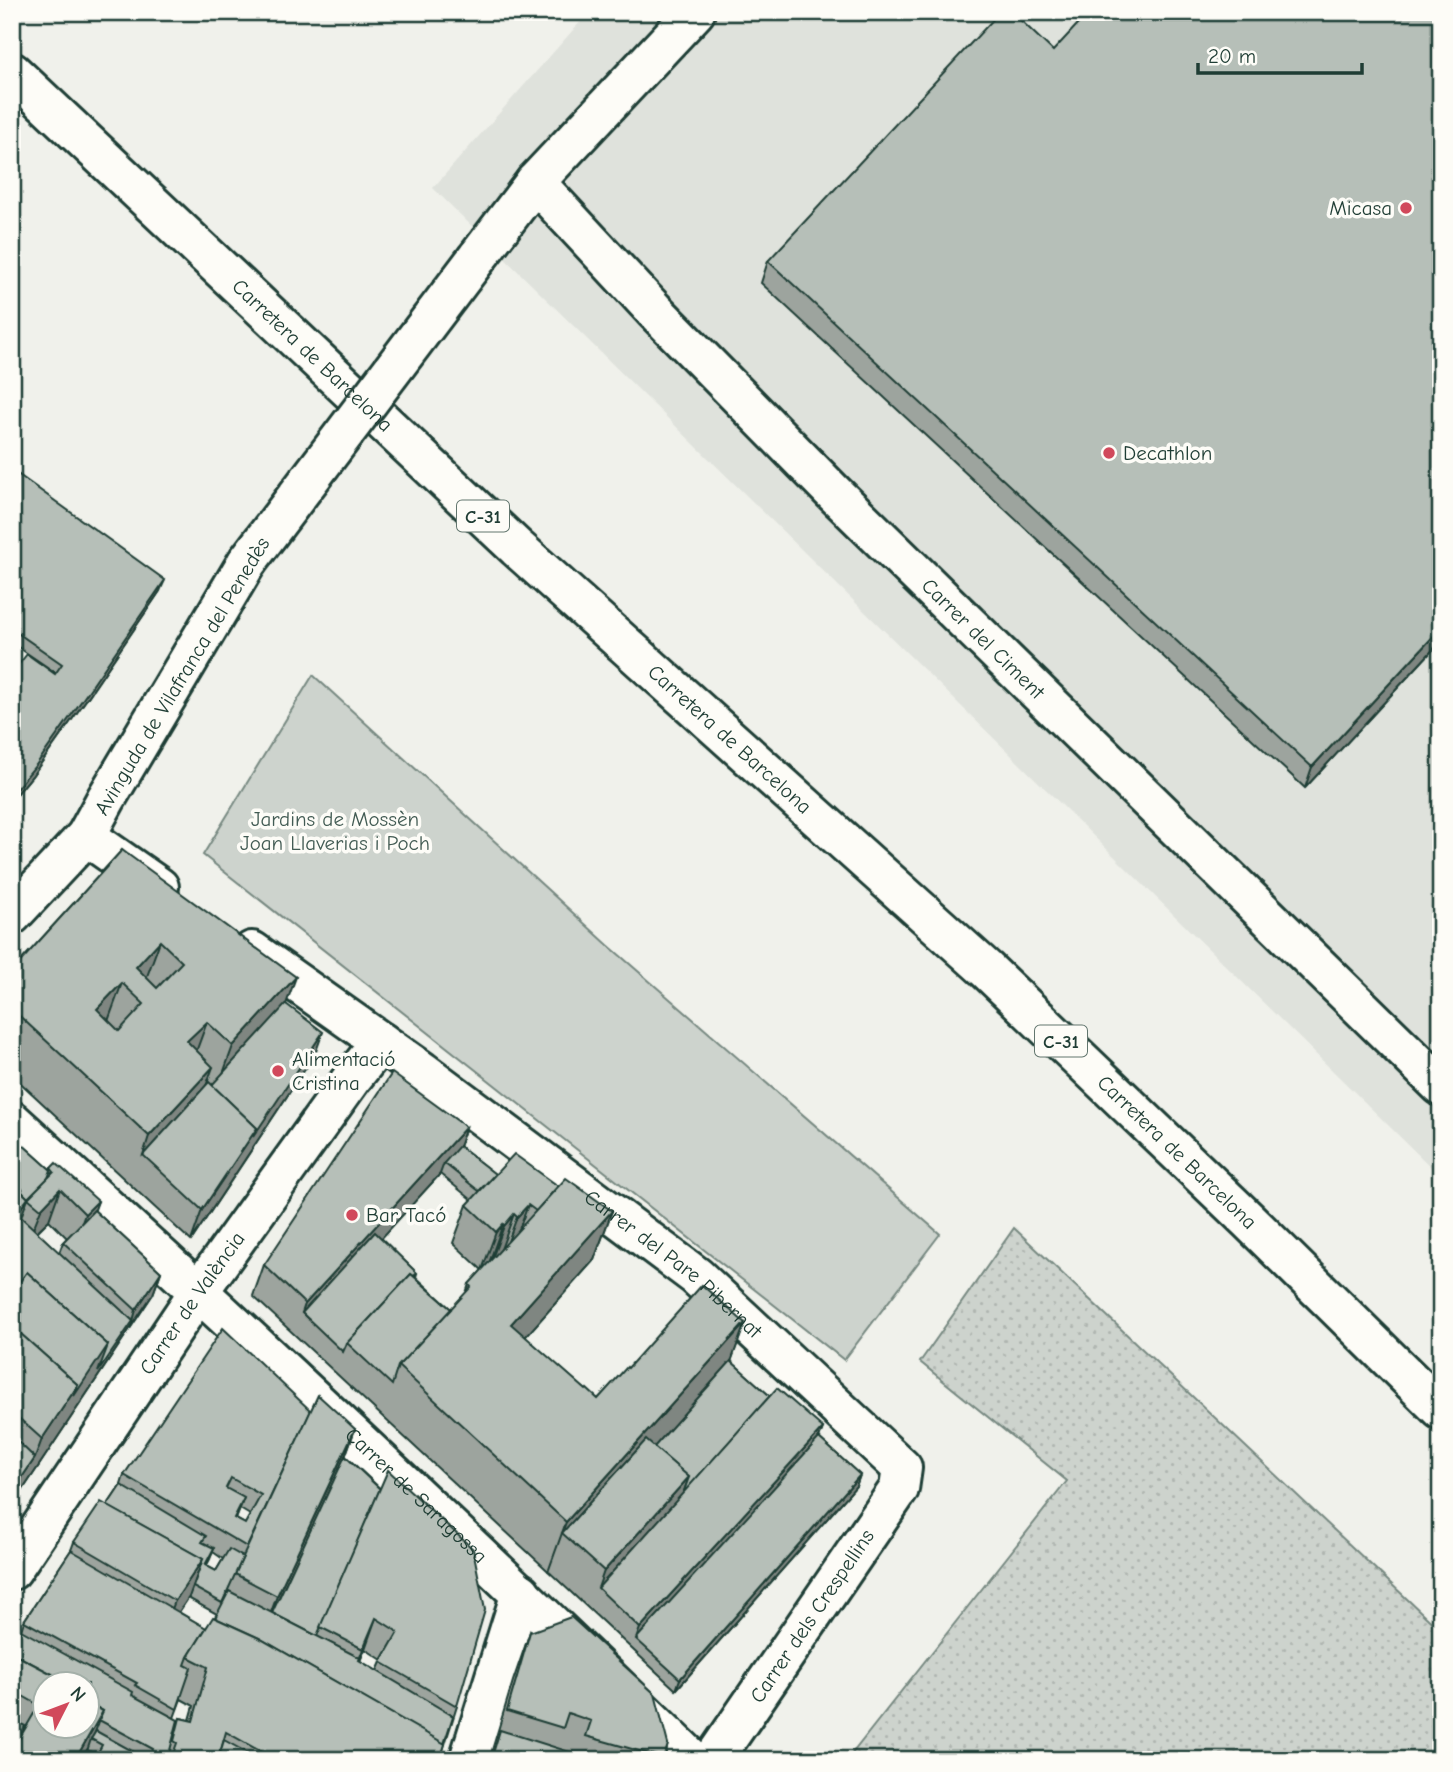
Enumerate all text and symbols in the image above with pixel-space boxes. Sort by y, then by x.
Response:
scale bar [1198,32,1362,76]
text: 20 m [1208,44,1256,68]
place label: Micasa [1329,196,1392,220]
marker: Micasa [1398,200,1414,216]
street label: Carretera de Barcelona [227,274,398,437]
place label: Decathlon [1123,441,1212,465]
marker: Decathlon [1101,445,1117,461]
road number: C-31 [457,500,509,531]
street label: Avinguda de Vilafranca del Penedès [89,533,275,819]
street label: Carrer del Ciment [917,573,1050,705]
street label: Carretera de Barcelona [643,660,817,819]
park label: Jardins de Mossèn Joan Llaverias i Poch [240,807,430,855]
road number: C-31 [1035,1026,1087,1056]
place label: Alimentació Cristina [292,1047,395,1095]
marker: Alimentació Cristina [270,1063,286,1079]
street label: Carretera de Barcelona [1093,1070,1262,1234]
street label: Carrer del Pare Pibernat [580,1185,767,1344]
place label: Bar Tacó [366,1203,446,1227]
marker: Bar Tacó [344,1207,360,1223]
street label: Carrer de València [135,1227,250,1379]
street label: Carrer de Saragossa [340,1423,492,1568]
street label: Carrer dels Crespellins [745,1525,879,1707]
north arrow [32,1670,102,1740]
text: N [66,1682,90,1706]

